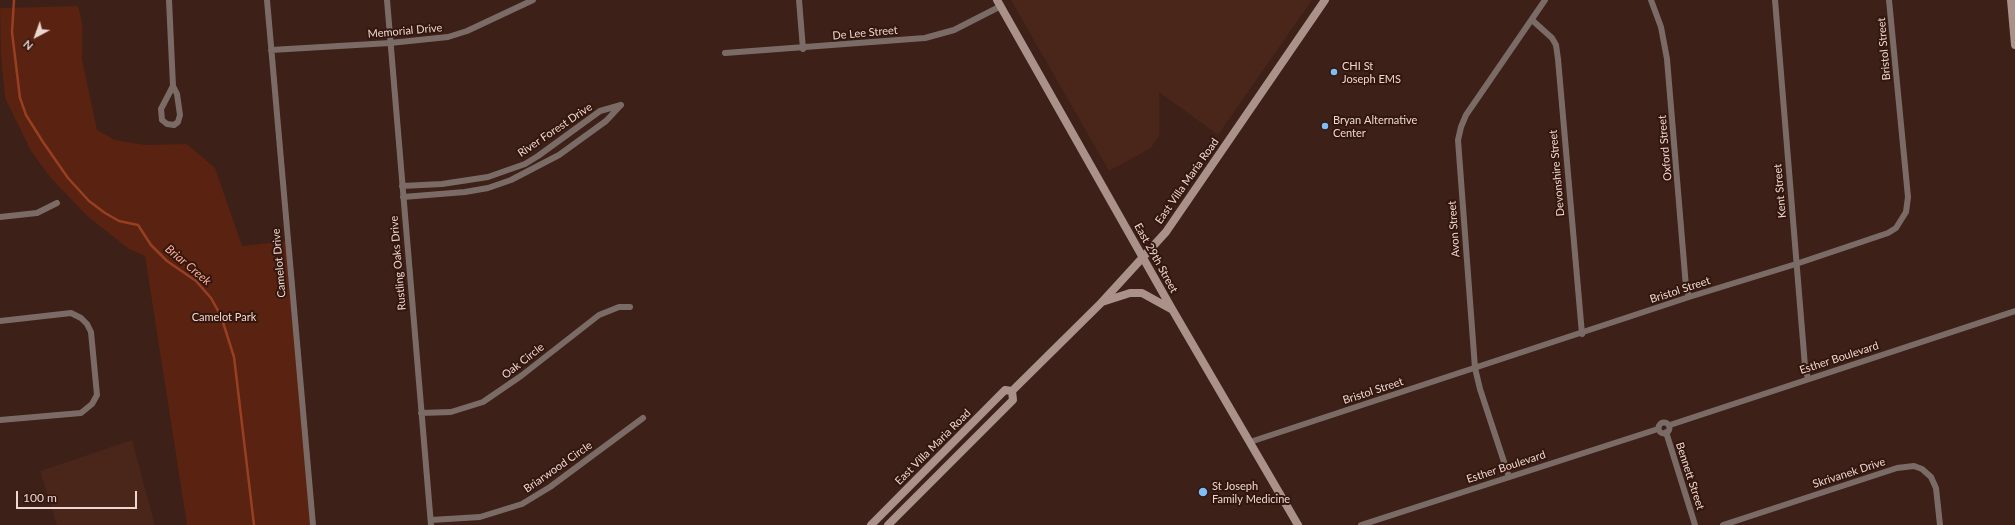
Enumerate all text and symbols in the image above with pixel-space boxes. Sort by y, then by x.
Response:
north arrow [16,16,56,56]
street label: Bristol Street [1875,17,1893,81]
street label: Memorial Drive [367,21,443,41]
street label: De Lee Street [832,24,898,42]
text: N [20,38,35,53]
place label: CHI St Joseph EMS [1342,59,1401,85]
marker: CHI St Joseph EMS [1329,67,1339,77]
street label: River Forest Drive [515,100,595,160]
place label: Bryan Alternative Center [1333,113,1417,139]
street label: Oxford Street [1656,115,1674,181]
marker: Bryan Alternative Center [1320,121,1330,131]
street label: Devonshire Street [1547,129,1567,217]
street label: East Villa Maria Road [1152,136,1222,226]
street label: Kent Street [1771,163,1789,219]
street label: Avon Street [1445,200,1463,258]
street label: Rustling Oaks Drive [387,215,409,311]
street label: East 29th Street [1131,221,1181,295]
street label: Camelot Drive [269,228,289,298]
water label: Briar Creek [162,242,214,288]
street label: Bristol Street [1648,274,1712,306]
park label: Camelot Park [192,310,256,324]
street label: Esther Boulevard [1798,339,1880,377]
street label: Oak Circle [499,340,547,382]
street label: Bristol Street [1341,375,1405,407]
street label: East Villa Maria Road [892,406,974,488]
street label: Briarwood Circle [521,438,595,496]
street label: Bennett Street [1673,441,1707,511]
street label: Esther Boulevard [1465,448,1547,486]
street label: Skrivanek Drive [1811,455,1887,491]
place label: St Joseph Family Medicine [1212,479,1290,505]
scale bar [18,483,139,509]
marker: St Joseph Family Medicine [1197,486,1209,498]
text: 100 m [23,490,57,505]

